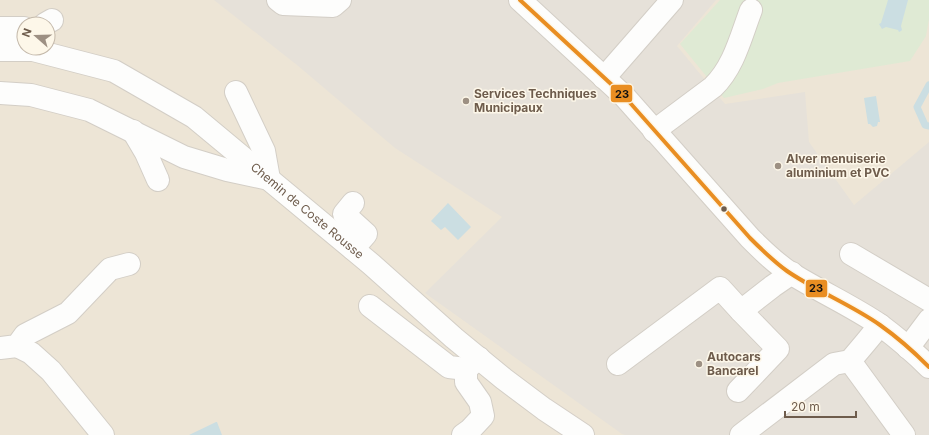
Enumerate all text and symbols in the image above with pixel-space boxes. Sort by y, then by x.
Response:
north arrow [16,16,56,56]
text: N [19,26,35,39]
line badge: 23 [610,84,633,103]
place label: Services Techniques Municipaux [474,86,597,115]
text: 23 [615,87,629,101]
marker: Services Techniques Municipaux [461,96,471,106]
place label: Alver menuiserie aluminium et PVC [786,151,890,180]
street label: Chemin de Coste Rousse [248,159,367,262]
marker: Alver menuiserie aluminium et PVC [773,161,783,171]
unlabelled marker [719,204,729,214]
line badge: 23 [805,279,828,298]
text: 23 [809,281,823,295]
place label: Autocars Bancarel [707,349,761,378]
marker: Autocars Bancarel [694,359,704,369]
scale bar [785,393,856,419]
text: 20 m [791,399,820,414]

